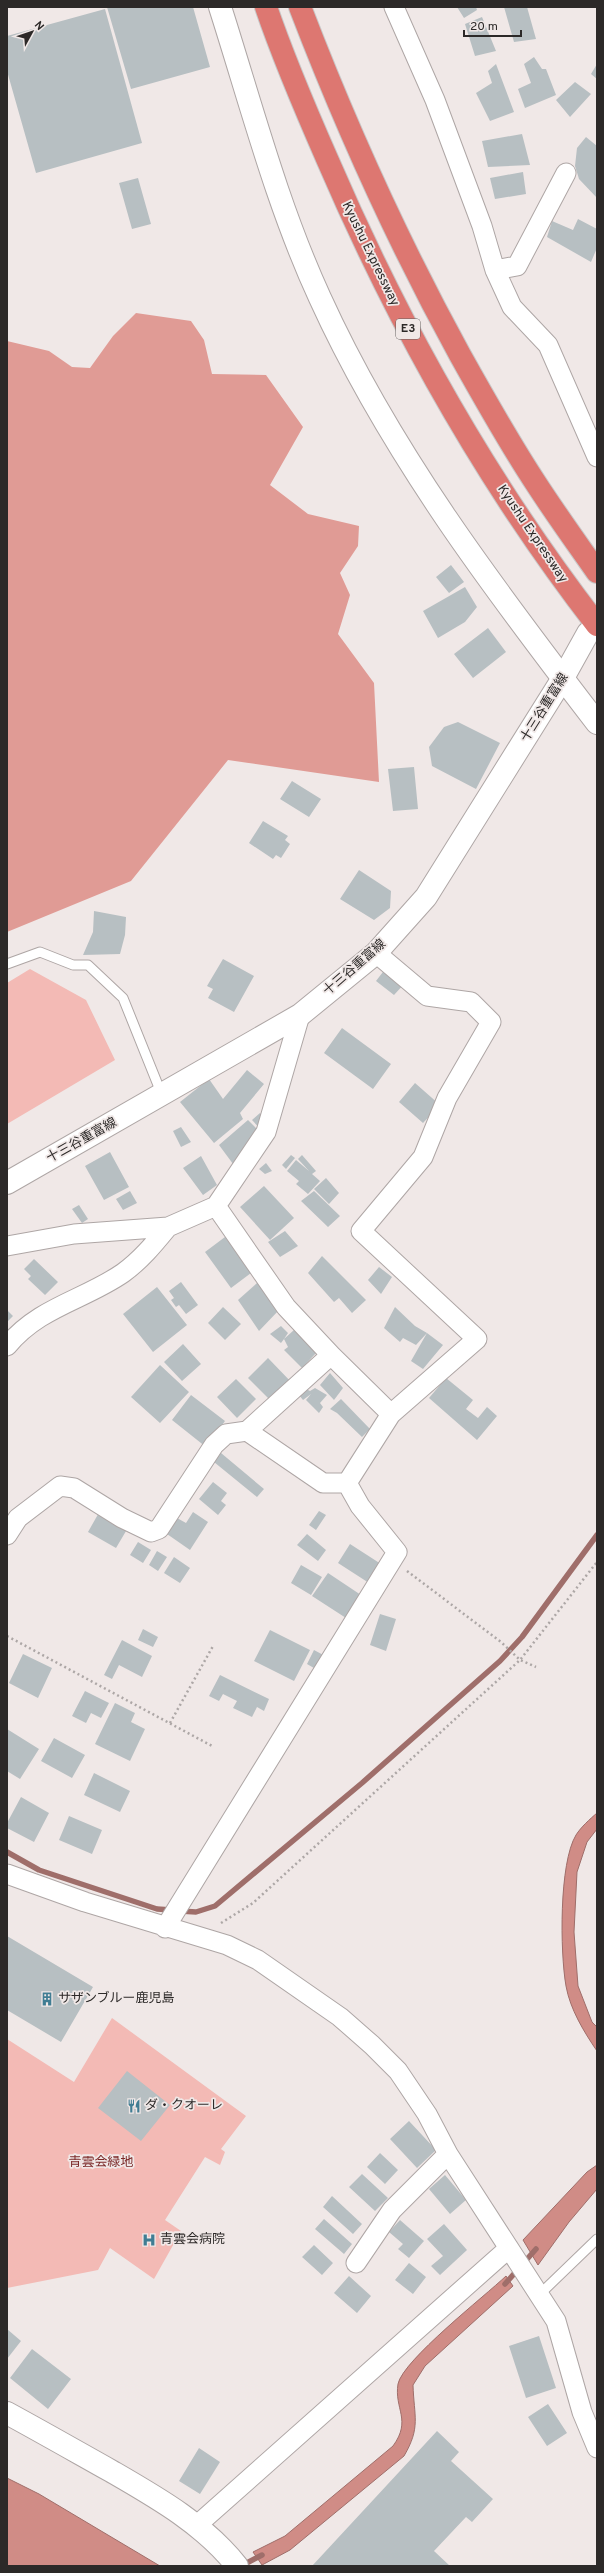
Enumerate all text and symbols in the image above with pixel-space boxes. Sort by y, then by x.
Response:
north arrow [12,12,52,52]
scale bar [464,12,521,38]
text: N [31,19,47,34]
text: 20 m [470,19,498,35]
street label: Kyushu Expressway [338,199,402,309]
road number: E3 [396,319,420,339]
street label: Kyushu Expressway [493,482,571,586]
street label: 十三谷重富線 [517,670,572,745]
street label: 十三谷重富線 [320,936,390,1000]
street label: 十三谷重富線 [44,1114,120,1167]
place label: サザンブルー鹿児島 [58,1990,175,2007]
building icon: サザンブルー鹿児島 [39,1991,55,2007]
restaurant icon: ダ・クオーレ [126,2098,142,2114]
place label: ダ・クオーレ [145,2098,223,2114]
park label: 青雲会緑地 [68,2155,134,2171]
hospital icon: 青雲会病院 [141,2232,157,2248]
place label: 青雲会病院 [160,2232,225,2248]

